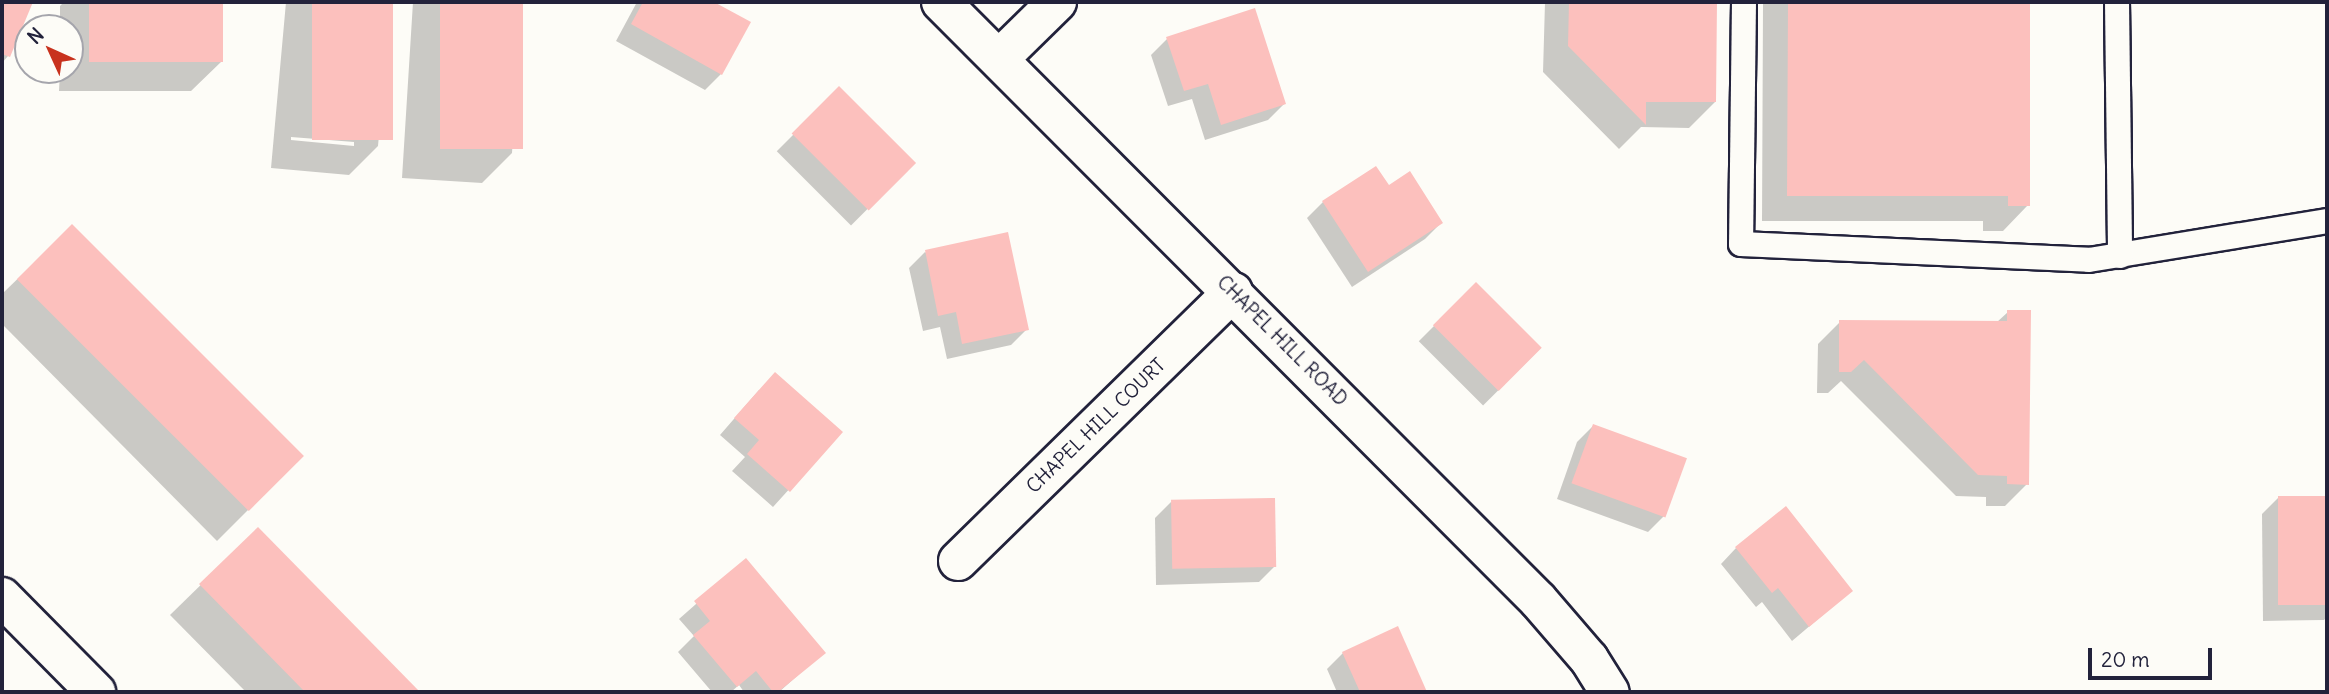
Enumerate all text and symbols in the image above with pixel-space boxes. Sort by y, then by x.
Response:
north arrow [14,14,84,84]
text: N [22,22,49,49]
street label: CHAPEL HILL ROAD [1212,271,1352,411]
street label: CHAPEL HILL COURT [1022,354,1170,498]
scale bar [2091,634,2215,678]
text: 20 m [2101,646,2150,673]

